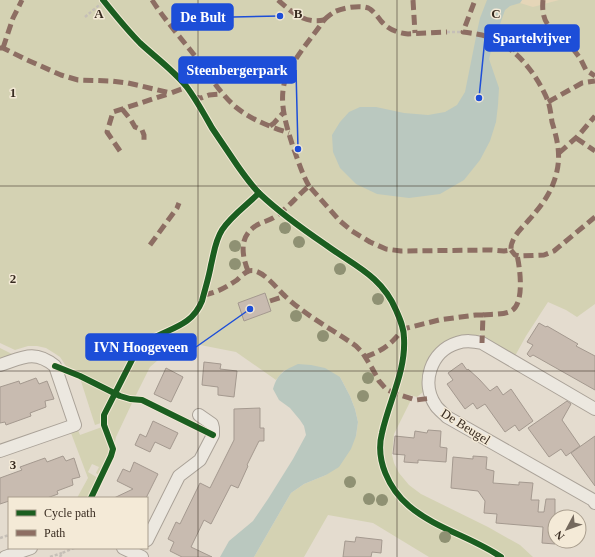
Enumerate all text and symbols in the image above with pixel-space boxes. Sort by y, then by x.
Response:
callout: De Bult [172,4,233,30]
text: A [94,6,104,21]
text: B [294,6,303,21]
text: C [491,6,501,21]
text: De Bult [180,10,226,25]
callout: Spartelvijver [485,25,579,51]
text: Spartelvijver [493,31,571,46]
callout: Steenbergerpark [179,57,296,83]
text: Steenbergerpark [186,63,288,78]
text: 1 [10,85,16,100]
text: 2 [10,271,16,286]
callout: IVN Hoogeveen [86,334,196,360]
text: IVN Hoogeveen [94,340,188,355]
street label: De Beugel [438,405,493,448]
text: 3 [10,457,17,472]
legend [8,497,148,549]
text: Cycle path [44,506,96,520]
north arrow [547,509,587,549]
text: Path [44,526,65,540]
text: N [552,529,567,542]

